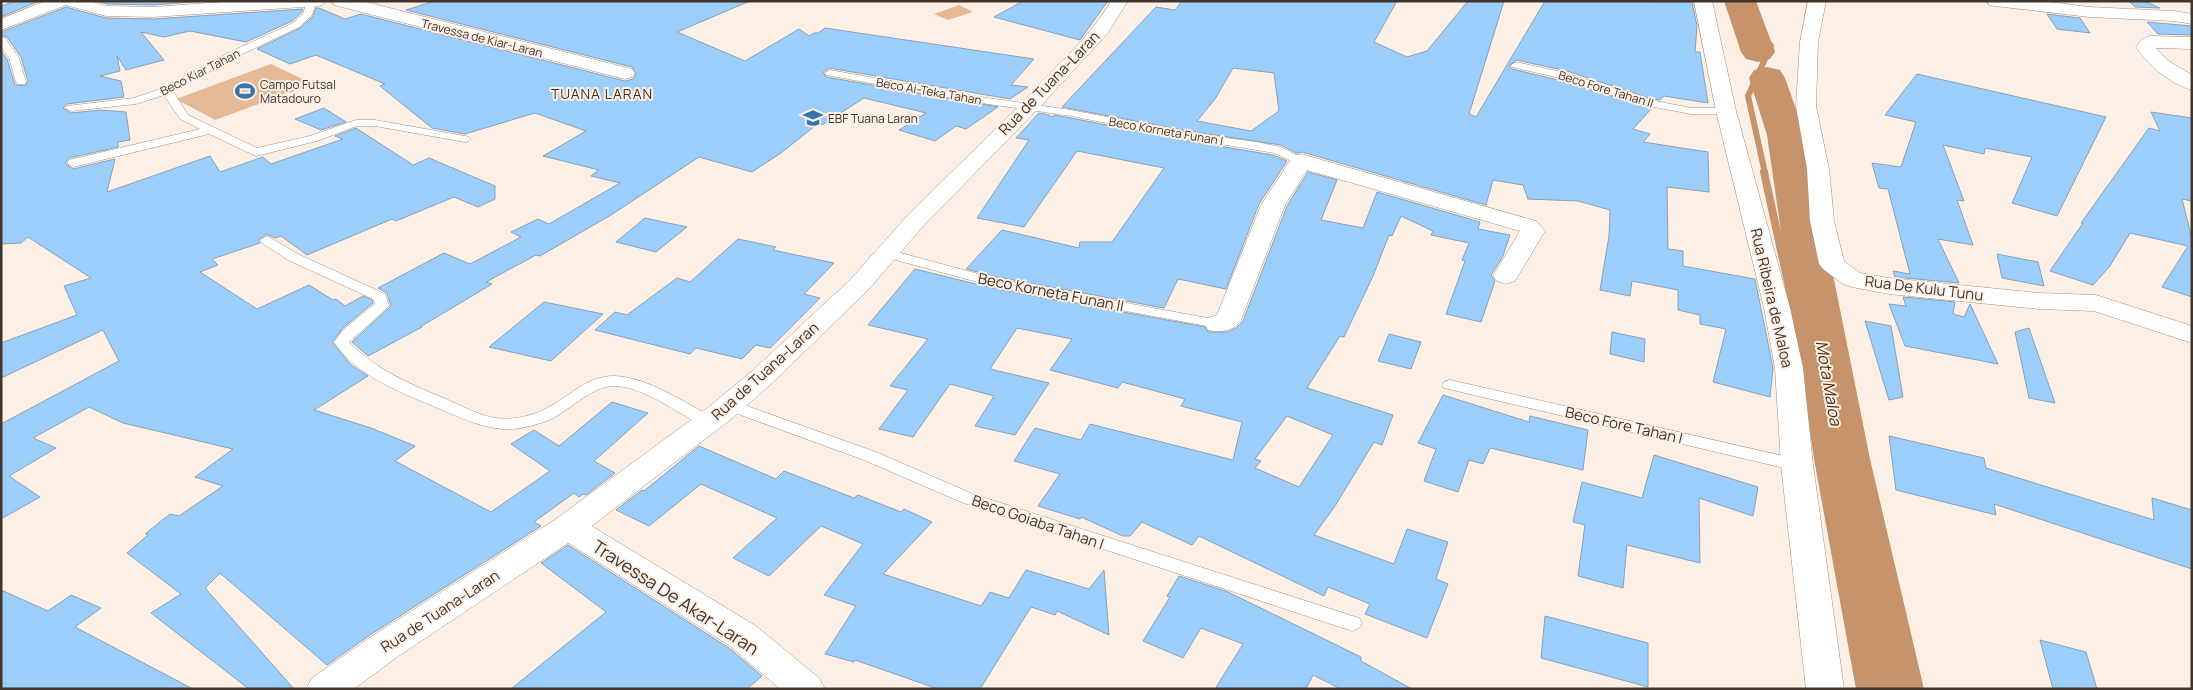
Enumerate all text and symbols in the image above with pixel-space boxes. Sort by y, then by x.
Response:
street label: Travessa de Kiar-Laran [419,15,545,61]
street label: Rua de Tuana-Laran [994,26,1104,140]
street label: Beco Kiar Tahan [157,45,243,99]
street label: Beco Fore Tahan II [1556,66,1656,112]
street label: Beco Ai-Teka Tahan [875,73,983,109]
place label: Campo Futsal Matadouro [260,76,336,107]
sports icon: Campo Futsal Matadouro [234,80,256,102]
district label: TUANA LARAN [551,84,653,103]
school or university icon: EBF Tuana Laran [802,107,824,129]
place label: EBF Tuana Laran [828,110,918,127]
street label: Beco Korneta Funan I [1108,113,1224,149]
street label: Rua Ribeira de Maloa [1746,226,1798,370]
street label: Beco Korneta Funan II [976,268,1126,316]
street label: Rua De Kulu Tunu [1864,270,1984,306]
street label: Rua de Tuana-Laran [707,317,823,425]
water label: Mota Maloa [1811,339,1847,428]
street label: Beco Fore Tahan I [1563,401,1685,449]
street label: Beco Goiaba Tahan I [969,490,1107,554]
street label: Travessa De Akar-Laran [588,534,764,660]
street label: Rua de Tuana-Laran [377,565,504,657]

